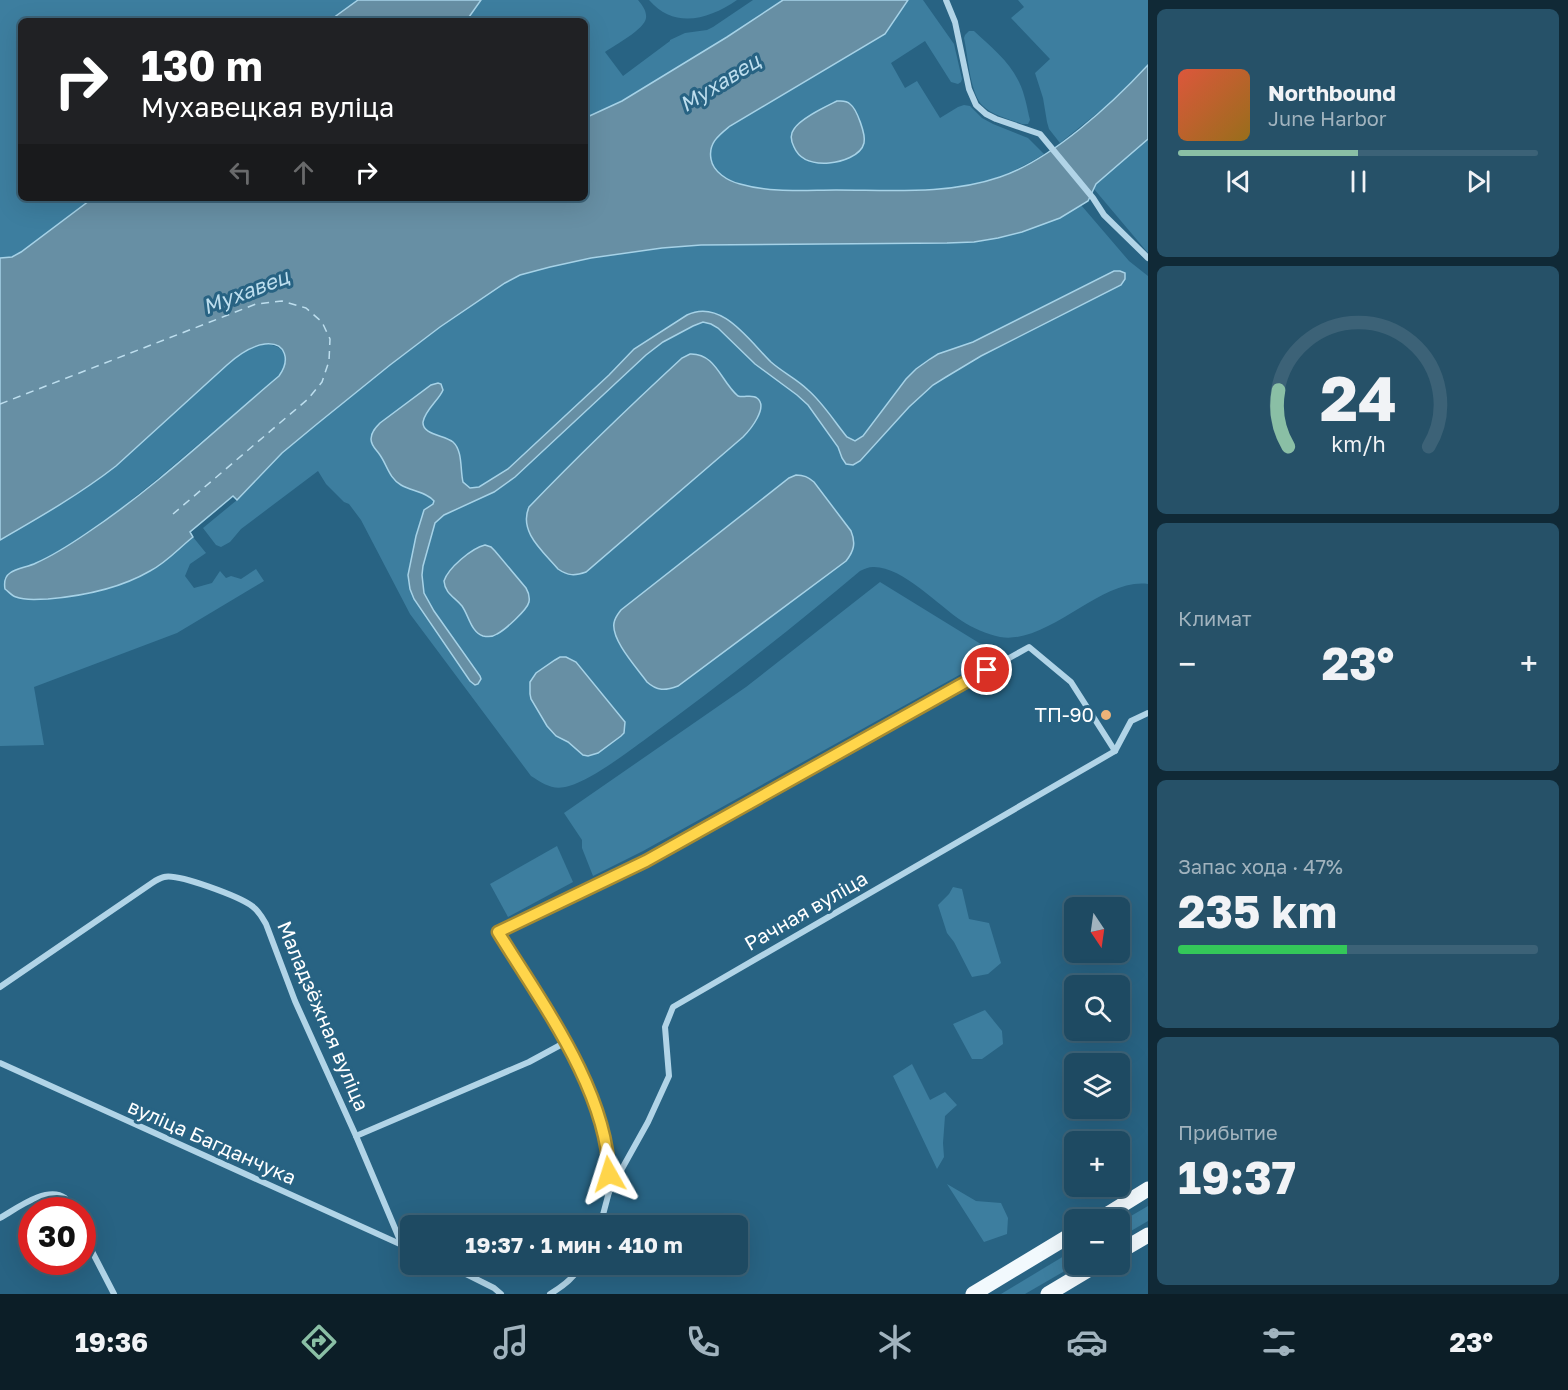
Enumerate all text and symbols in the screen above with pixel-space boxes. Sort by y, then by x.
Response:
text: 130 m [141,40,263,90]
icon: right [42,42,120,120]
water label: Мухавец [674,47,765,117]
text: Northbound [1268,79,1396,106]
text: Мухавецкая вуліца [141,91,394,123]
text: June Harbor [1268,106,1387,130]
icon: left [224,156,257,189]
icon: ahead [287,156,320,189]
icon: right [350,156,383,189]
icon: previous [1222,165,1255,198]
icon: pause [1342,165,1375,198]
icon: next [1462,165,1495,198]
water label: Мухавец [199,262,293,319]
text: 24 [1319,360,1397,435]
text: km/h [1331,431,1385,457]
text: Климат [1178,606,1252,630]
text: 23° [1322,636,1394,690]
pin [961,644,1012,695]
text: − [1178,644,1196,683]
text: + [1520,644,1538,683]
icon: arrive [970,653,1003,686]
place label: ТП-90 [1035,702,1094,726]
marker: ТП-90 [1099,708,1113,722]
text: Запас хода · 47% [1178,854,1343,878]
street label: Рачная вуліца [740,865,871,955]
text: 235 km [1178,884,1337,938]
north arrow [1064,897,1130,963]
map controls [1064,897,1130,1275]
street label: Маладзёжная вуліца [273,917,375,1114]
button: search [1064,975,1130,1041]
button: layers [1064,1053,1130,1119]
street label: вуліца Багданчука [125,1093,300,1189]
text: Прибытие [1178,1120,1278,1144]
button: + [1064,1131,1130,1197]
position arrow [577,1142,641,1206]
text: 19:37 [1178,1150,1296,1204]
speed limit sign: 30 [18,1197,96,1275]
button: − [1064,1209,1130,1275]
text: 19:37 · 1 мин · 410 m [465,1231,683,1258]
icon: directions [298,1321,340,1363]
icon: music [490,1321,532,1363]
icon: phone [682,1321,724,1363]
icon: climate [874,1321,916,1363]
icon: car [1066,1321,1108,1363]
icon: filters [1258,1321,1300,1363]
text: 19:36 [75,1326,148,1358]
text: 23° [1449,1326,1493,1358]

